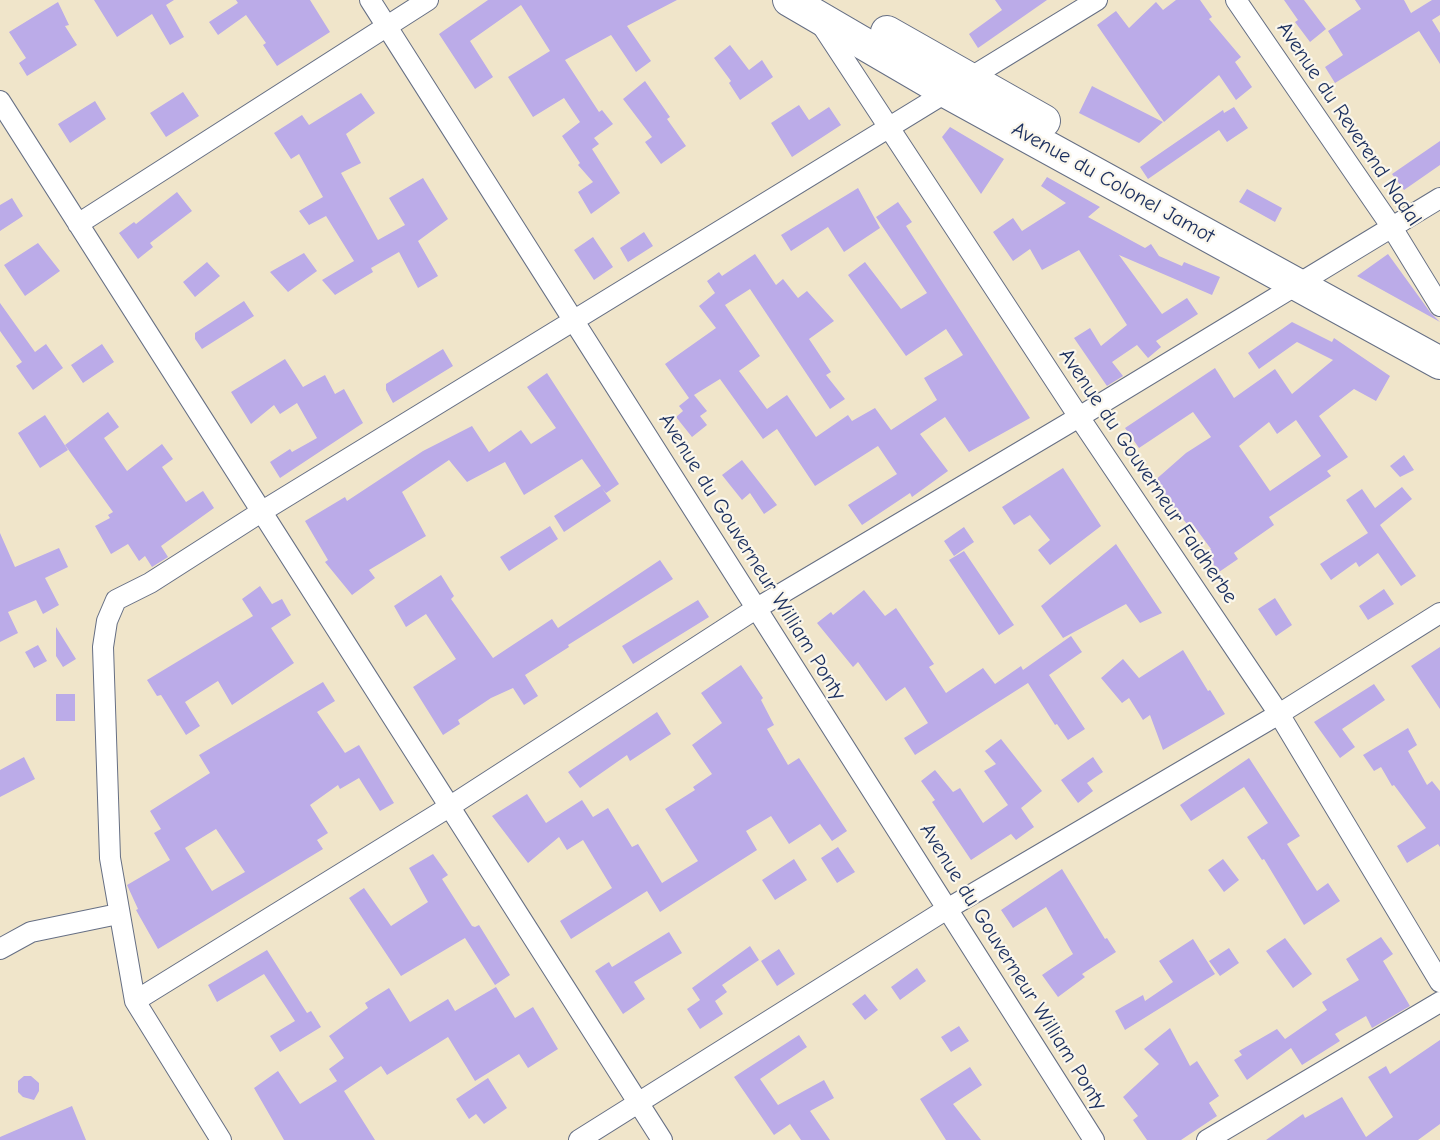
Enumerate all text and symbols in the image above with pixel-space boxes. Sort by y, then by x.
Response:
street label: Avenue du Reverend Nadal [1271,17,1427,231]
street label: Avenue du Colonel Jamot [1007,117,1219,249]
street label: Avenue du Gouverneur Faidherbe [1053,344,1243,608]
street label: Avenue du Gouverneur William Ponty [653,409,851,705]
street label: Avenue du Gouverneur William Ponty [914,819,1112,1115]

